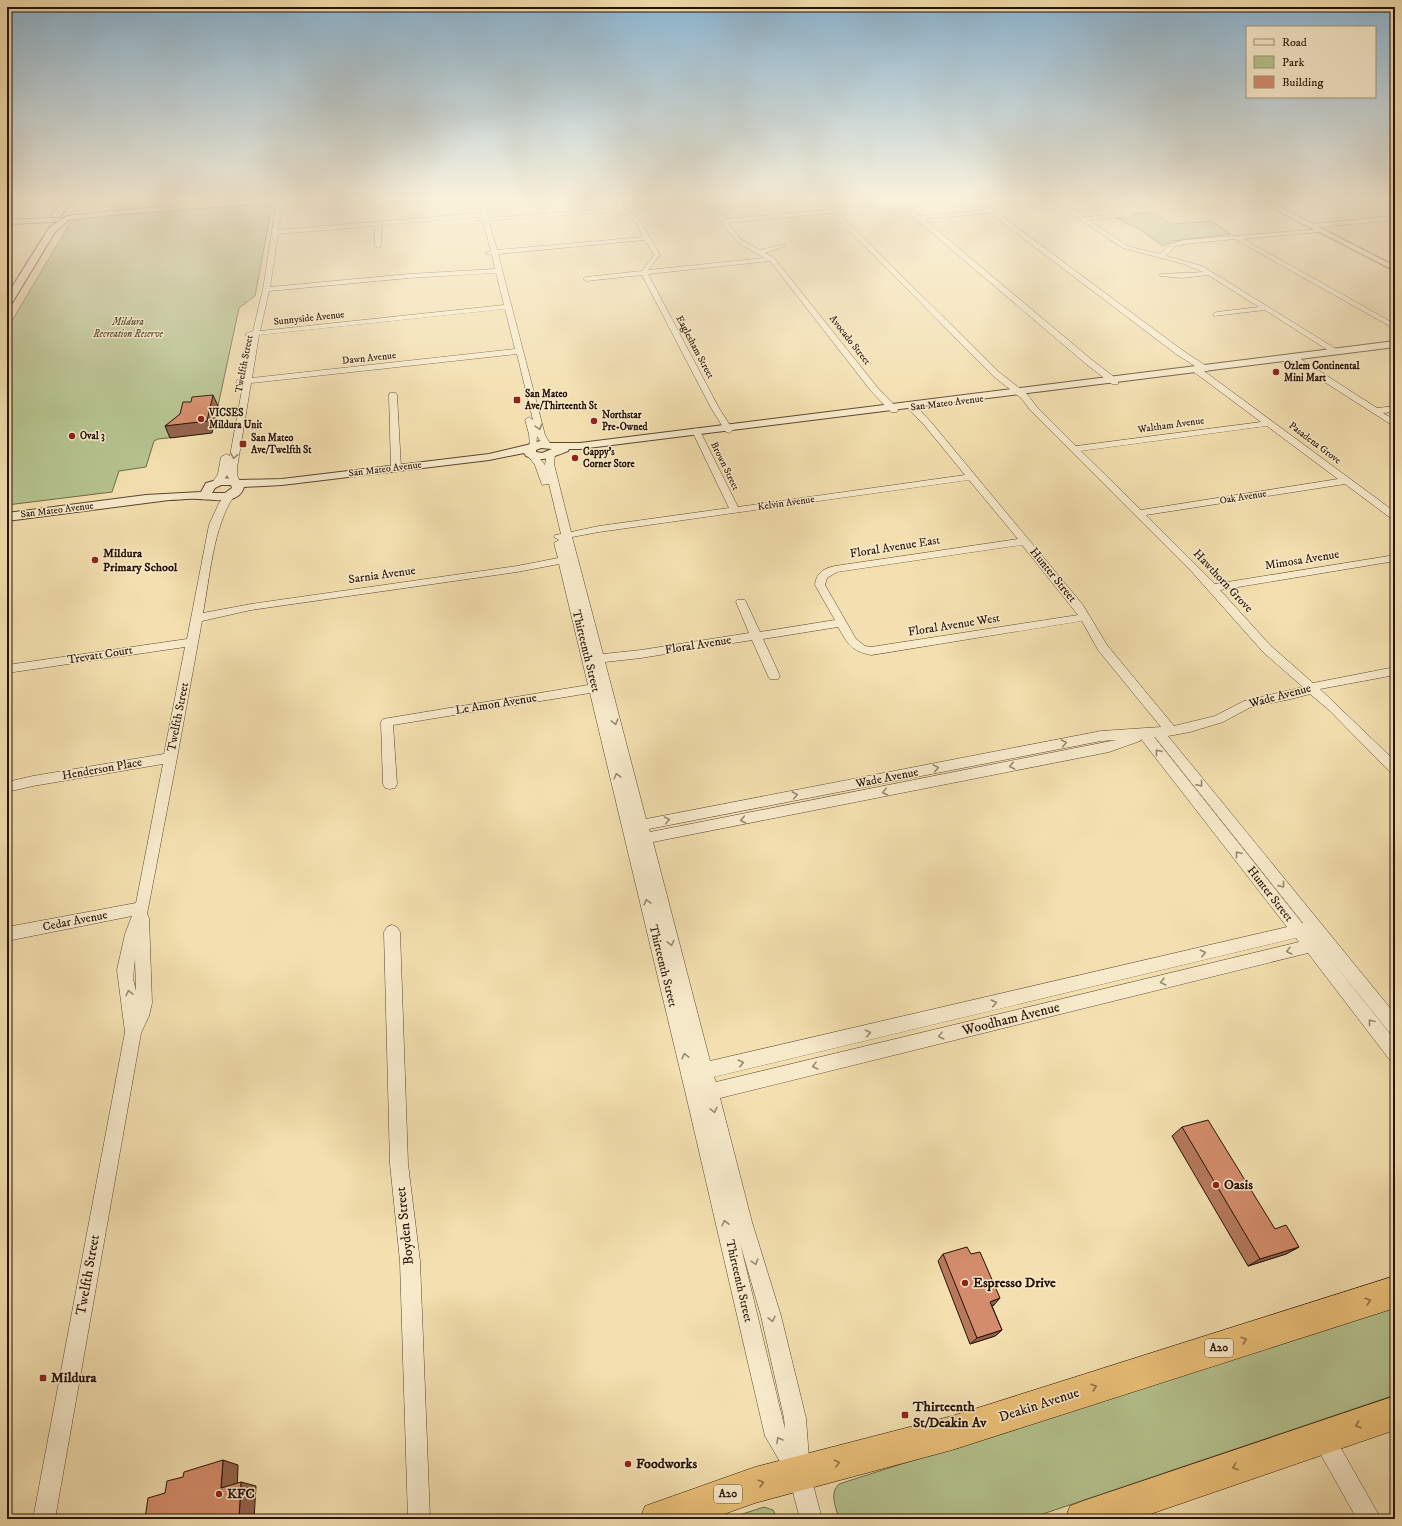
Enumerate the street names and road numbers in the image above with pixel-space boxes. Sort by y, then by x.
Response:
street label: Sunnyside Avenue [273,308,345,328]
street label: Avocado Street [827,313,873,367]
street label: Eaglesham Street [673,314,717,380]
street label: Twelfth Street [233,334,255,394]
street label: Dawn Avenue [341,349,397,367]
street label: San Mateo Avenue [910,393,984,413]
street label: Waltham Avenue [1136,414,1205,436]
street label: Pasadena Grove [1286,419,1344,467]
street label: Brown Street [708,440,742,492]
street label: San Mateo Avenue [348,459,422,479]
street label: Oak Avenue [1219,487,1267,507]
street label: Kelvin Avenue [757,493,815,513]
street label: San Mateo Avenue [20,500,94,520]
street label: Floral Avenue East [849,532,941,562]
street label: Hunter Street [1026,545,1080,606]
street label: Hawthorn Grove [1190,546,1256,616]
street label: Mimosa Avenue [1264,547,1340,573]
street label: Sarnia Avenue [348,563,416,587]
street label: Thirteenth Street [569,608,603,694]
street label: Floral Avenue West [907,610,1001,640]
street label: Floral Avenue [664,632,732,658]
street label: Trevatt Court [66,642,134,668]
street label: Twelfth Street [164,681,192,753]
street label: Wade Avenue [1246,681,1313,712]
street label: Le Amon Avenue [454,690,538,718]
street label: Henderson Place [61,755,143,783]
street label: Wade Avenue [853,765,920,792]
street label: Hunter Street [1244,863,1296,925]
street label: Cedar Avenue [41,907,109,935]
street label: Thirteenth Street [646,923,680,1009]
street label: Woodham Avenue [959,998,1062,1040]
street label: Boyden Street [392,1186,418,1266]
street label: Twelfth Street [72,1233,104,1317]
street label: Thirteenth Street [722,1238,756,1324]
road number: A20 [1205,1339,1233,1357]
street label: Deakin Avenue [997,1383,1082,1426]
road number: A20 [714,1485,742,1503]

